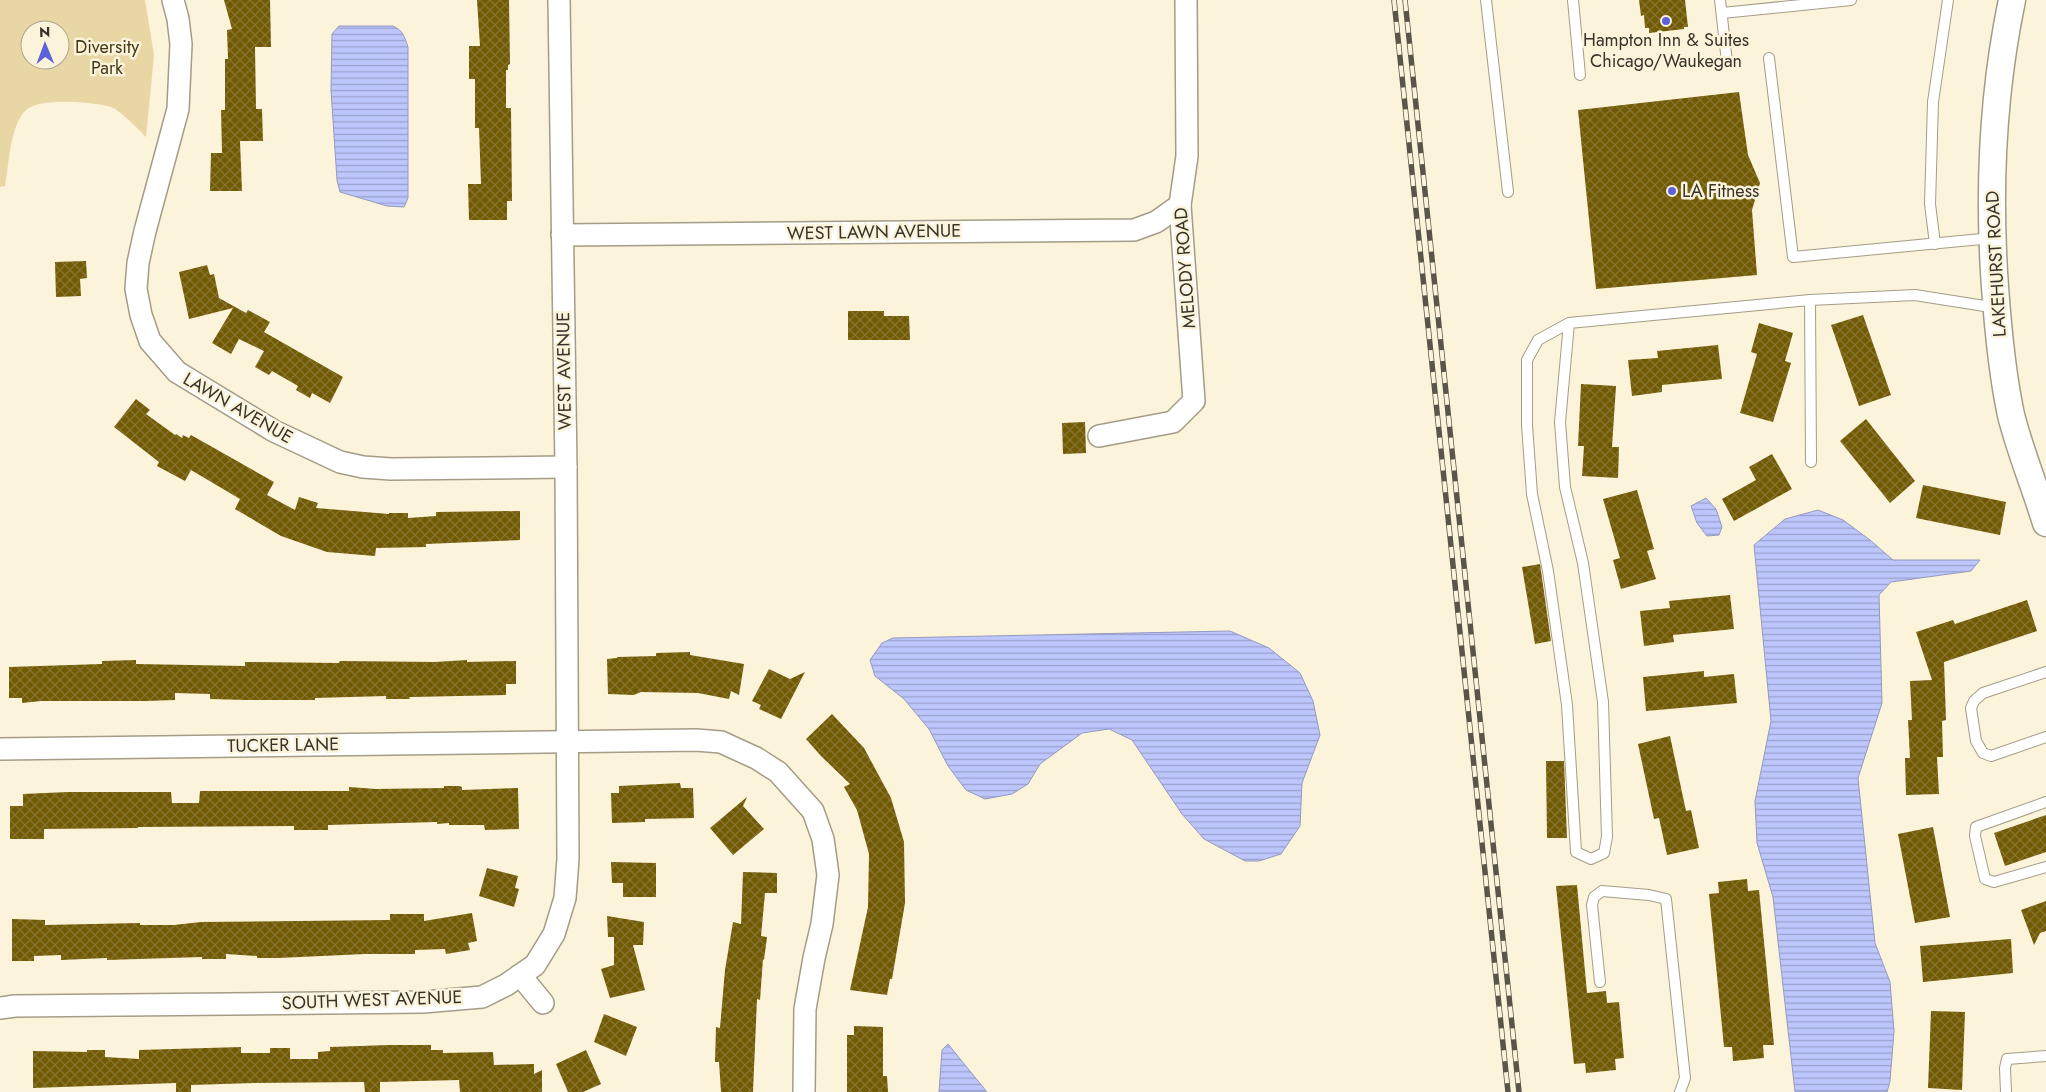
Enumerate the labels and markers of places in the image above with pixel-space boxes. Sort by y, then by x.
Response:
marker: Hampton Inn & Suites Chicago/Waukegan [1660,15,1672,27]
place label: Hampton Inn & Suites Chicago/Waukegan [1583,27,1749,74]
place label: LA Fitness [1682,178,1759,204]
marker: LA Fitness [1666,185,1678,197]

